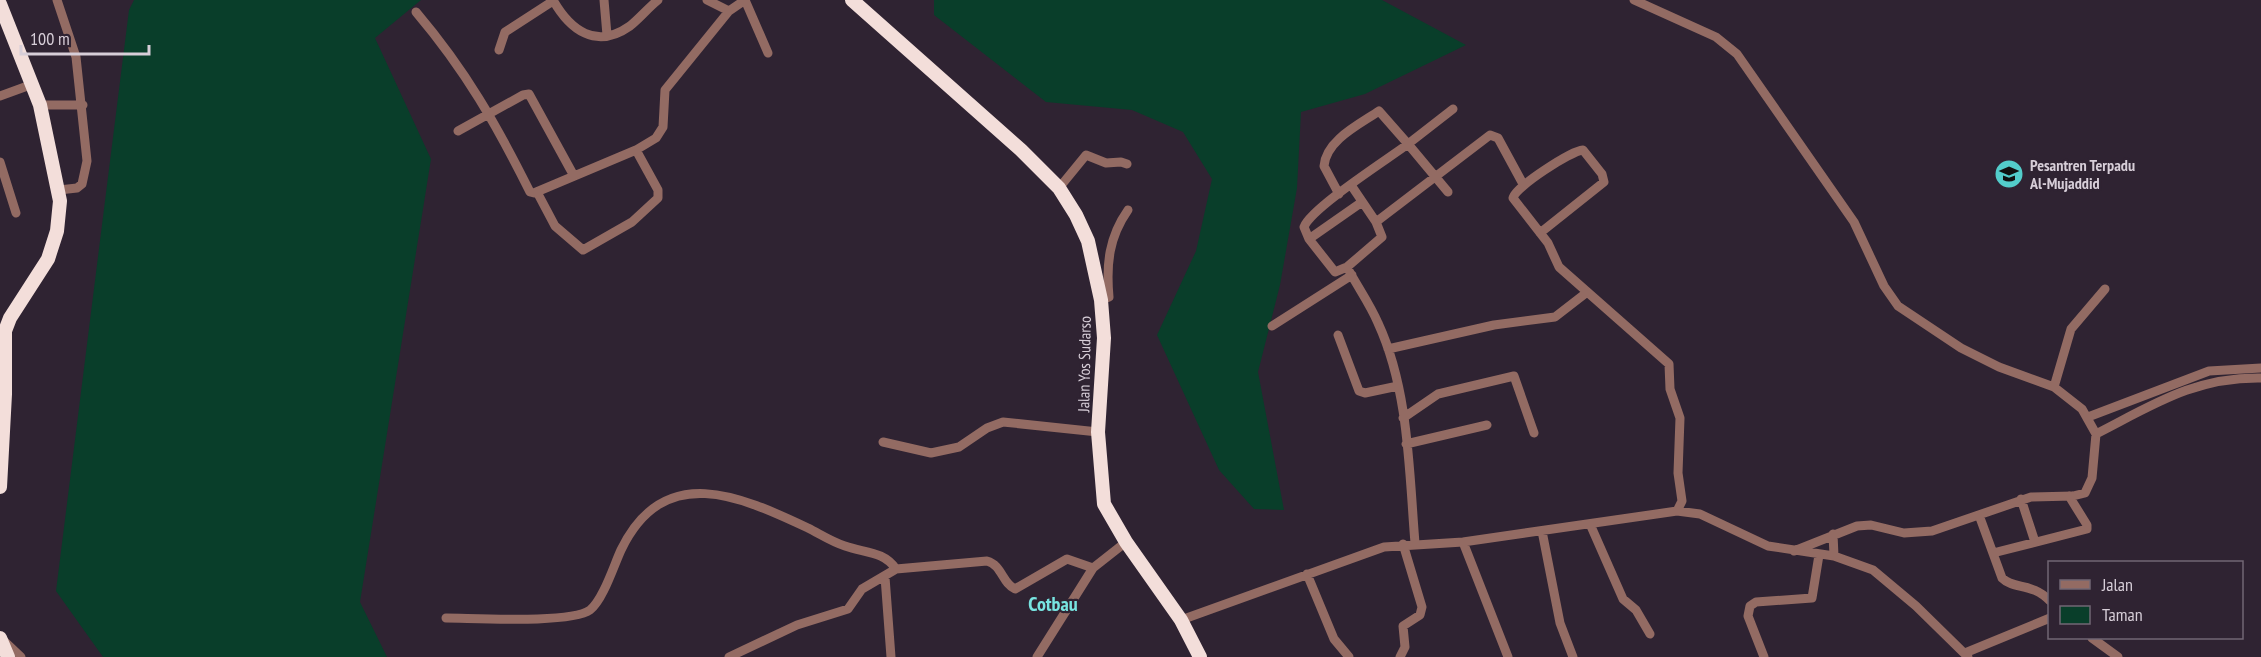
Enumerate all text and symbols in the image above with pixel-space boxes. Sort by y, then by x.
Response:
scale bar [21,18,148,56]
text: 100 m [30,27,70,50]
place label: Pesantren Terpadu Al-Mujaddid [2029,155,2135,193]
school or university icon: Pesantren Terpadu Al-Mujaddid [1993,158,2025,190]
street label: Jalan Yos Sudarso [1073,316,1095,413]
legend [2048,561,2243,639]
text: Jalan [2101,573,2133,596]
district label: Cotbau [1028,591,1078,617]
text: Taman [2102,603,2143,626]

